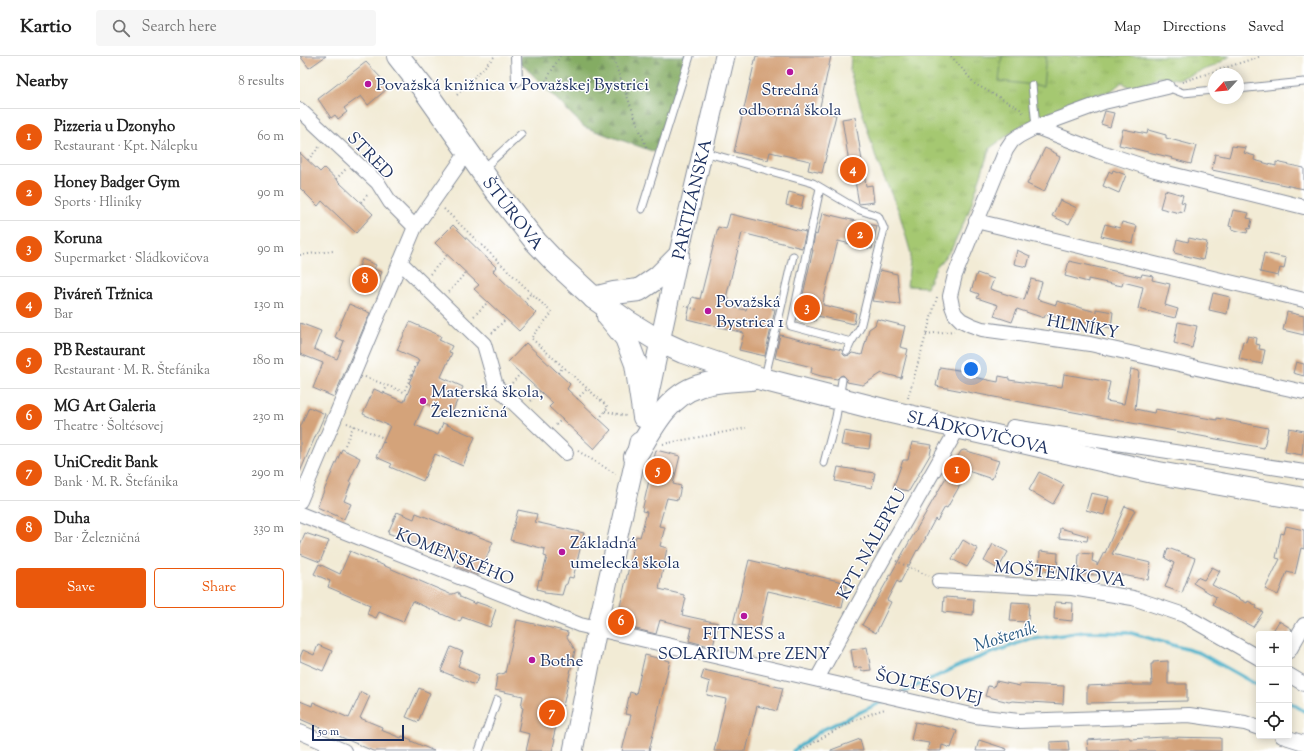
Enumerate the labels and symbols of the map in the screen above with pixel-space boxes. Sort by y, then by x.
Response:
marker: Stredná odborná škola [785,67,795,77]
north arrow [1208,68,1244,104]
place label: Považská knižnica v Považskej Bystrici [376,74,649,98]
marker: Považská knižnica v Považskej Bystrici [363,79,373,89]
place label: Stredná odborná škola [739,79,842,123]
street label: STRED [341,127,398,186]
street label: PARTIZÁNSKA [668,137,719,262]
pin: 4 [840,155,866,185]
street label: ŠTÚROVA [476,173,548,256]
pin: 2 [847,220,873,250]
pin: 8 [352,265,378,295]
place label: Považská Bystrica 1 [716,291,784,335]
pin: 3 [794,293,820,323]
marker: Považská Bystrica 1 [703,306,713,316]
street label: HLINÍKY [1045,310,1120,346]
your location [961,359,981,379]
place label: Materská škola, Železničná [431,381,543,425]
marker: Materská škola, Železničná [418,396,428,406]
street label: SLÁDKOVIČOVA [904,406,1052,462]
pin: 1 [944,455,970,485]
pin: 5 [645,456,671,486]
street label: KPT. NÁLEPKU [832,485,913,605]
street label: KOMENSKÉHO [391,523,517,593]
place label: Základná umelecká škola [570,532,680,576]
marker: Základná umelecká škola [557,547,567,557]
street label: MOŠTENÍKOVA [993,556,1127,594]
pin: 6 [608,607,634,637]
marker: FITNESS a SOLARIUM pre ZENY [739,611,749,621]
water label: Mošteník [971,616,1040,660]
place label: FITNESS a SOLARIUM pre ZENY [658,623,830,667]
place label: Bothe [540,650,584,674]
marker: Bothe [527,655,537,665]
street label: ŠOLTÉSOVEJ [873,664,984,712]
pin: 7 [539,698,565,728]
scale bar [312,723,404,742]

